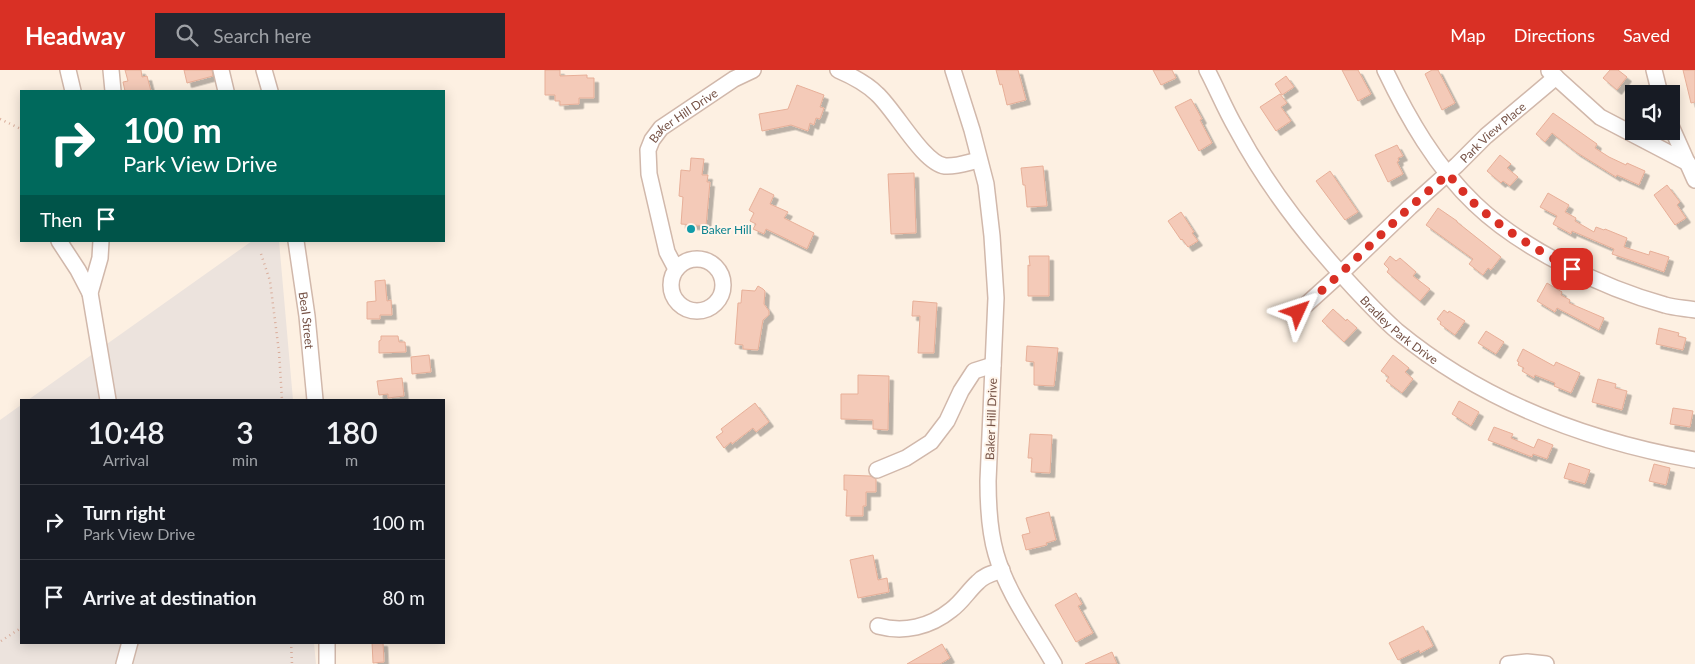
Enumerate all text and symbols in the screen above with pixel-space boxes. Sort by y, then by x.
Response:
search box [155,13,505,58]
text: Headway [25,21,125,50]
icon: search [173,21,201,49]
text: Search here [213,24,311,47]
text: Map [1450,24,1486,46]
text: Directions [1514,24,1595,46]
text: Saved [1623,24,1670,46]
street label: Baker Hill Drive [645,85,720,145]
map controls [1625,85,1680,140]
button: sound [1625,85,1680,140]
street label: Park View Place [1456,99,1528,166]
text: 100 m [123,108,222,150]
icon: right [40,110,105,175]
text: Park View Drive [123,150,277,177]
icon: arrive [92,205,120,233]
text: Then [40,208,82,231]
place label: Baker Hill [701,222,752,237]
marker: Baker Hill [685,223,697,235]
pin [1551,248,1593,290]
icon: arrive [1558,255,1586,283]
position arrow [1271,285,1323,337]
street label: Beal Street [296,291,318,350]
street label: Bradley Park Drive [1357,292,1441,367]
street label: Baker Hill Drive [982,378,1000,460]
text: 10:48 [87,414,165,450]
text: 3 [236,414,254,450]
text: 180 [325,414,378,450]
text: Arrival [103,450,149,469]
text: min [232,450,258,469]
text: m [345,450,358,469]
text: Turn right [83,501,165,524]
icon: right [40,508,68,536]
text: 100 m [371,511,425,534]
text: Park View Drive [83,524,195,543]
icon: arrive [40,583,68,611]
text: Arrive at destination [83,586,256,609]
text: 80 m [382,586,425,609]

